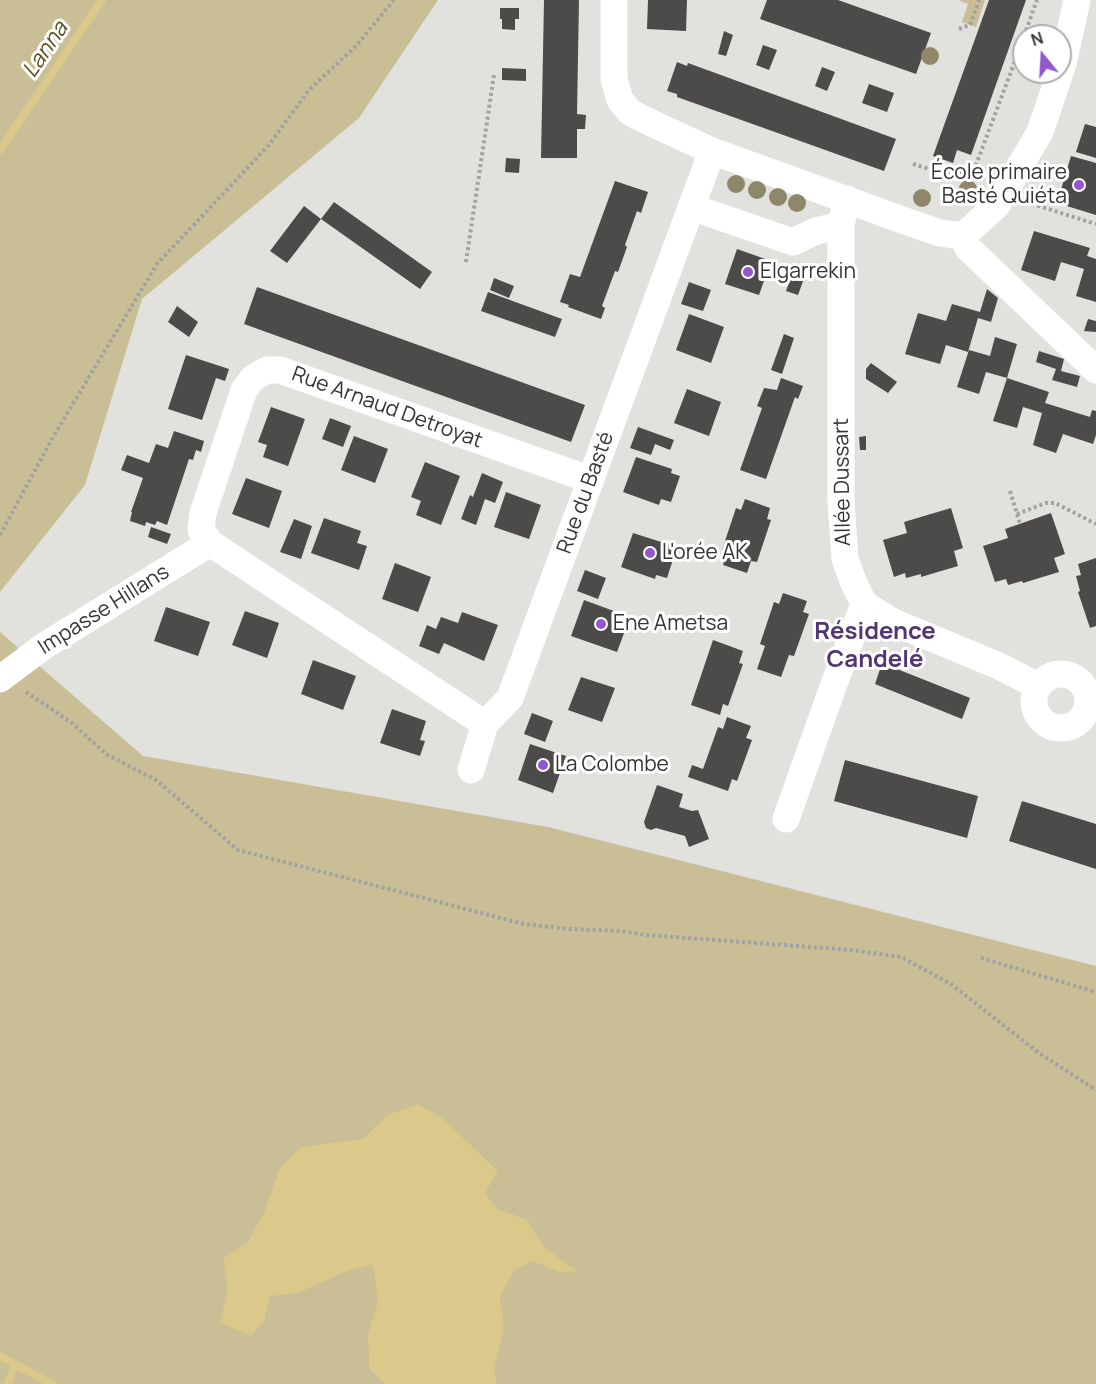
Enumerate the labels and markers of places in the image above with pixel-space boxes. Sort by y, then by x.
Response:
place label: École primaire Basté Quiéta [931,160,1067,210]
marker: École primaire Basté Quiéta [1072,178,1086,192]
place label: Elgarrekin [760,259,856,285]
marker: Elgarrekin [741,265,755,279]
place label: L'orée AK [662,540,748,566]
marker: L'orée AK [643,546,657,560]
place label: Ene Ametsa [613,611,728,637]
marker: Ene Ametsa [594,617,608,631]
place label: La Colombe [555,752,669,778]
marker: La Colombe [536,758,550,772]

